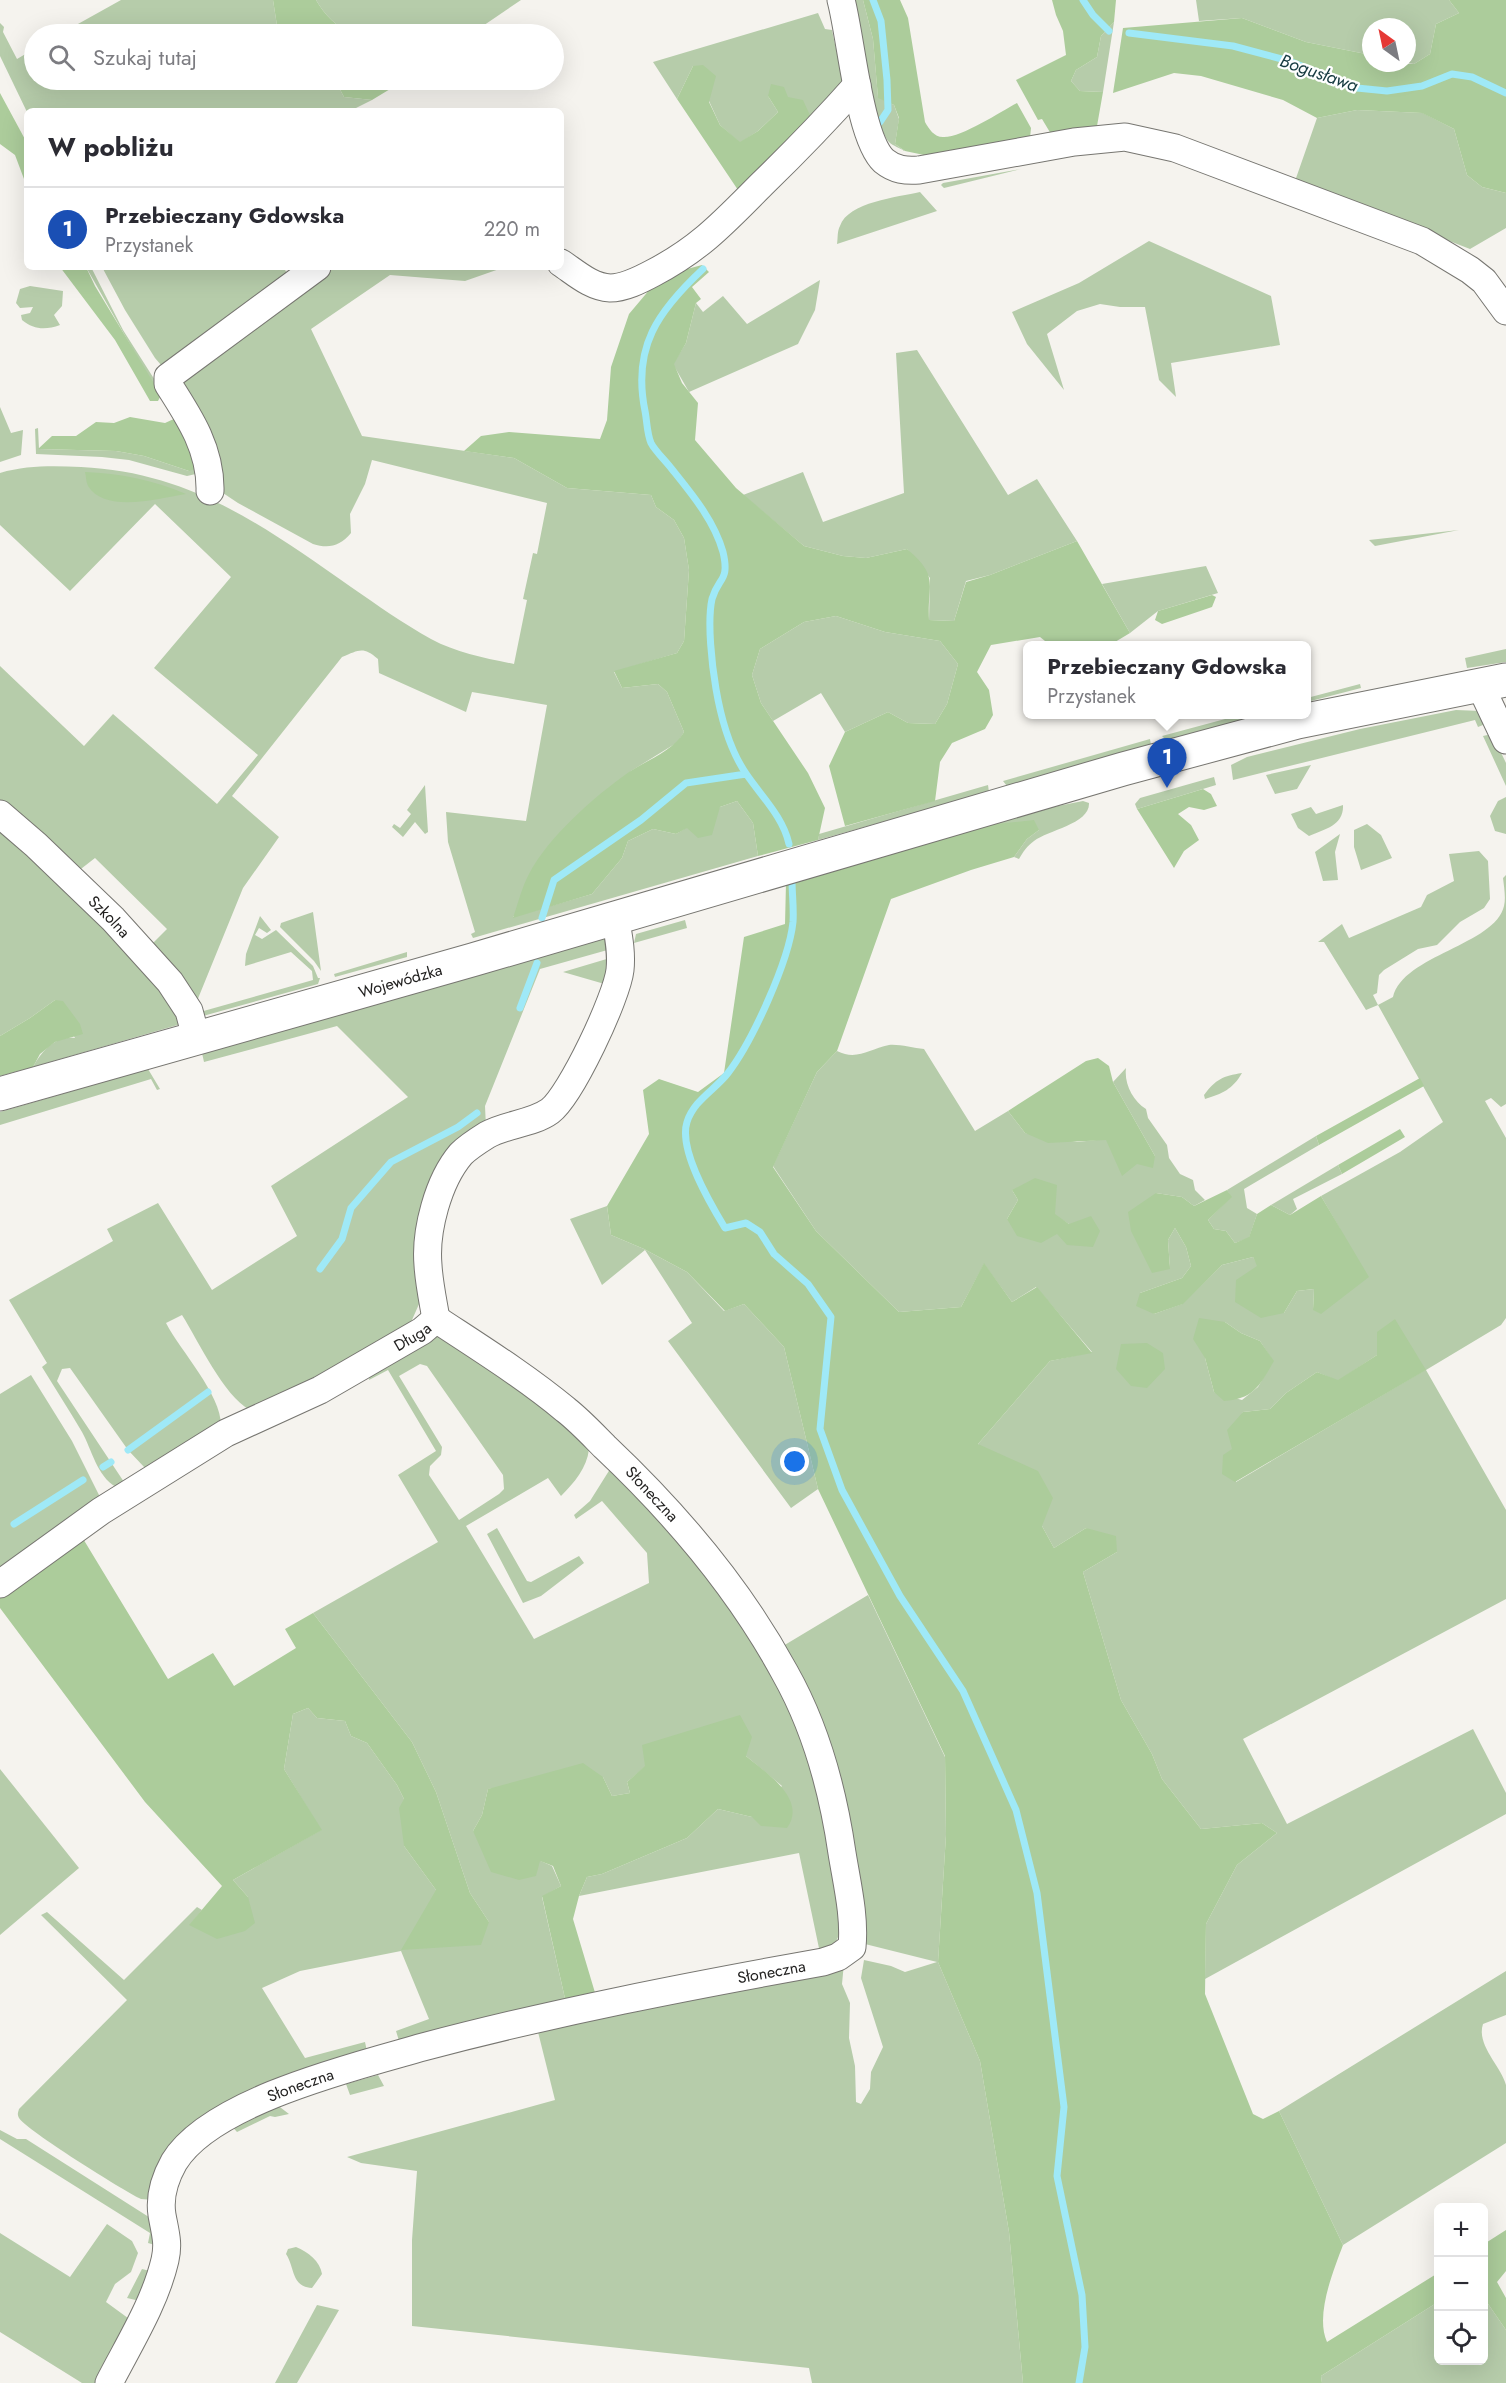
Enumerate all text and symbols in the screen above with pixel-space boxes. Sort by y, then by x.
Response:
north arrow [1362,18,1416,72]
search box [24,24,564,90]
icon: search [45,41,78,74]
text: Szukaj tutaj [93,41,197,73]
water label: Bogusława [1276,47,1362,99]
text: W pobliżu [48,128,174,166]
text: Przebieczany Gdowska [105,199,344,231]
text: 1 [62,215,73,244]
text: 220 m [484,215,540,244]
text: Przystanek [105,231,193,260]
popup [1023,641,1311,719]
text: Przebieczany Gdowska [1047,650,1287,682]
text: Przystanek [1047,682,1136,711]
pin: 1 [1148,738,1186,788]
street label: Szkolna [83,890,136,943]
street label: Wojewódzka [356,958,445,1003]
street label: Długa [389,1317,436,1357]
your location [780,1447,809,1476]
street label: Słoneczna [620,1461,684,1527]
street label: Słoneczna [735,1954,807,1989]
street label: Słoneczna [263,2062,336,2107]
map controls [1434,2203,1488,2365]
button: + [1434,2203,1488,2257]
button: − [1434,2257,1488,2311]
button: locate [1434,2311,1488,2365]

